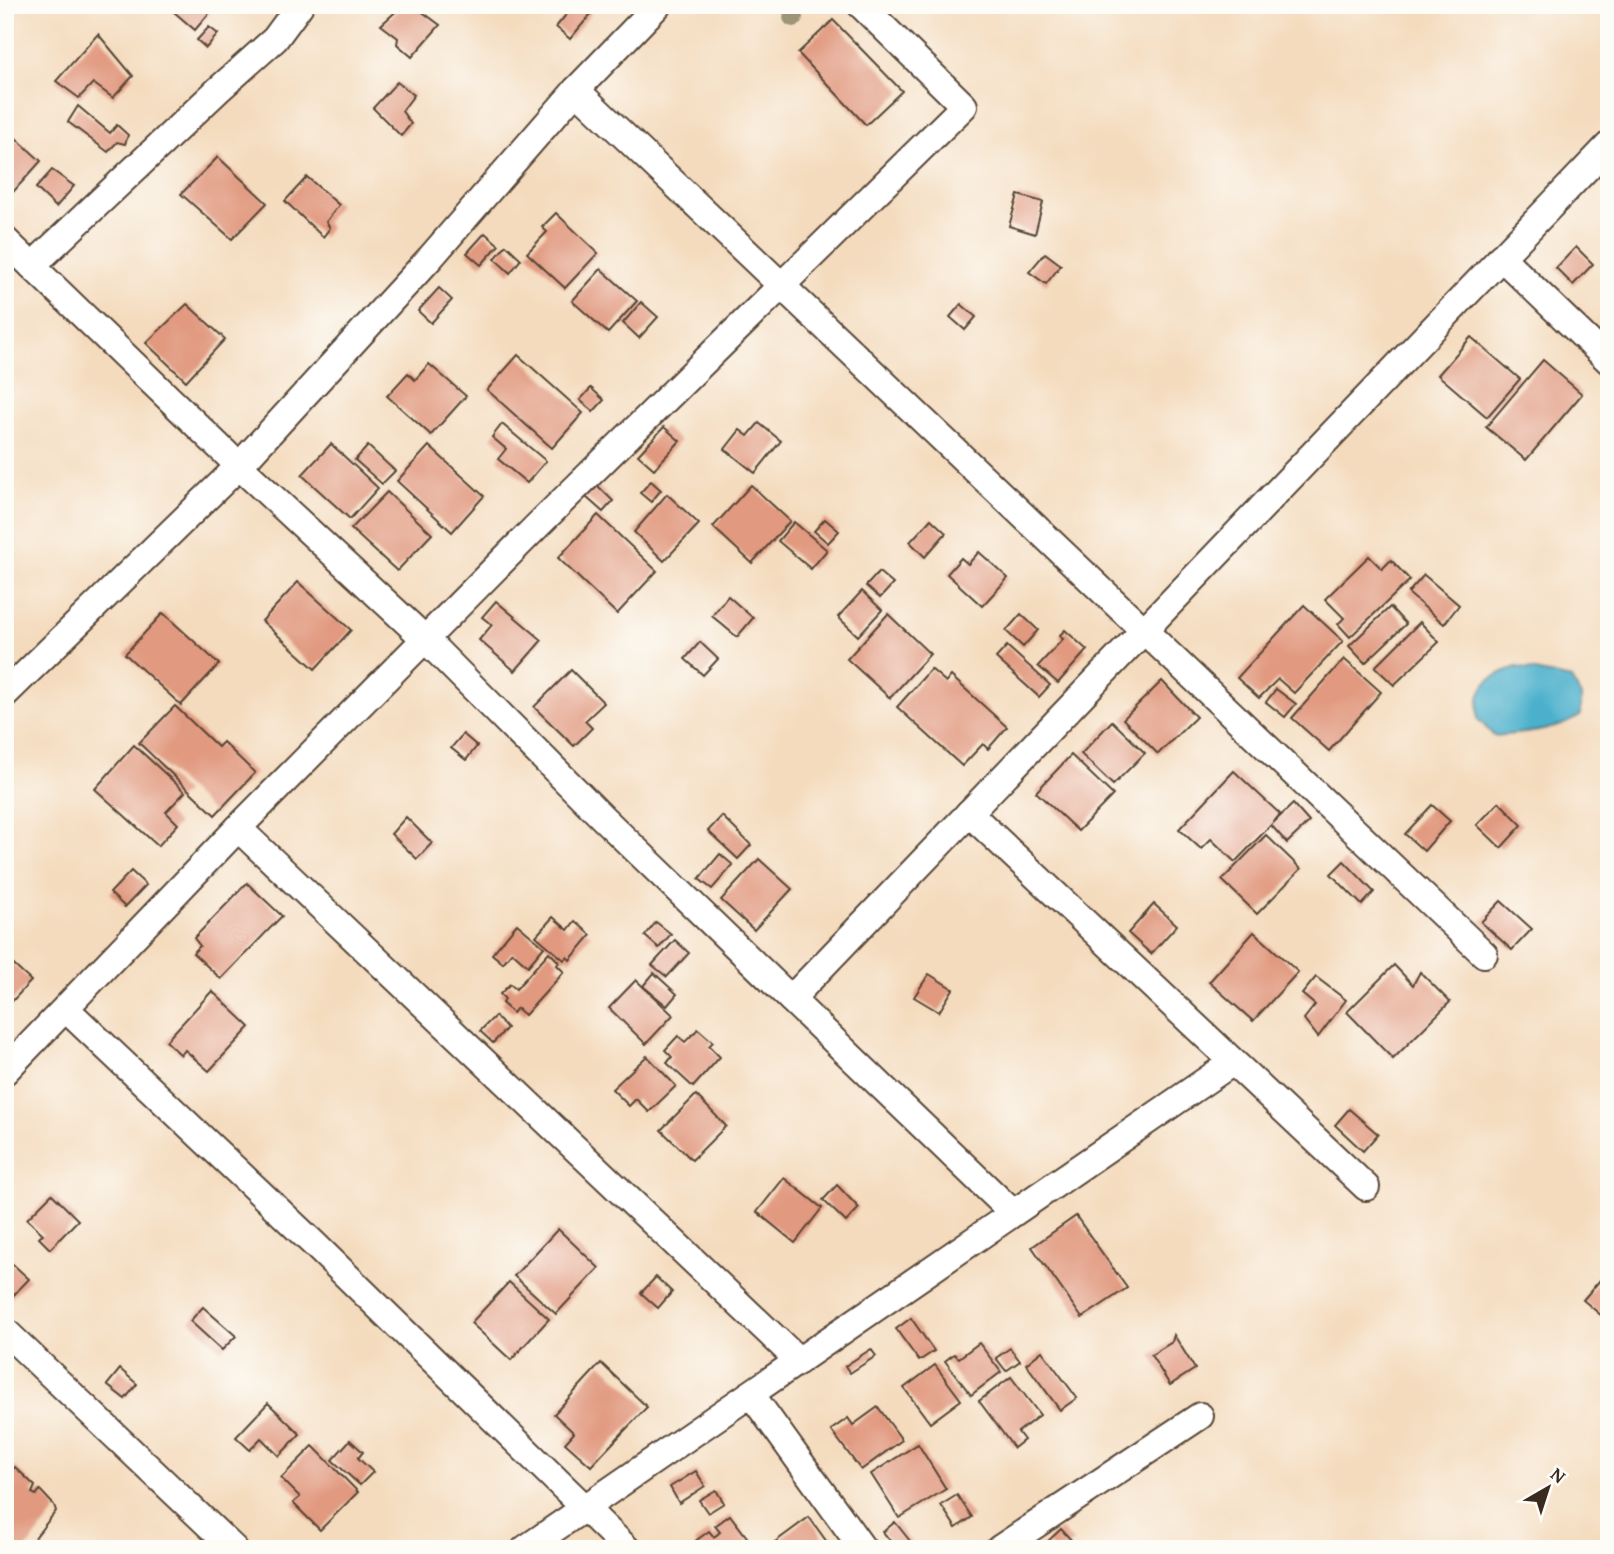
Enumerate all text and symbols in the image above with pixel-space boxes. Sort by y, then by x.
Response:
north arrow [1512,1452,1582,1522]
text: N [1545,1460,1573,1490]

